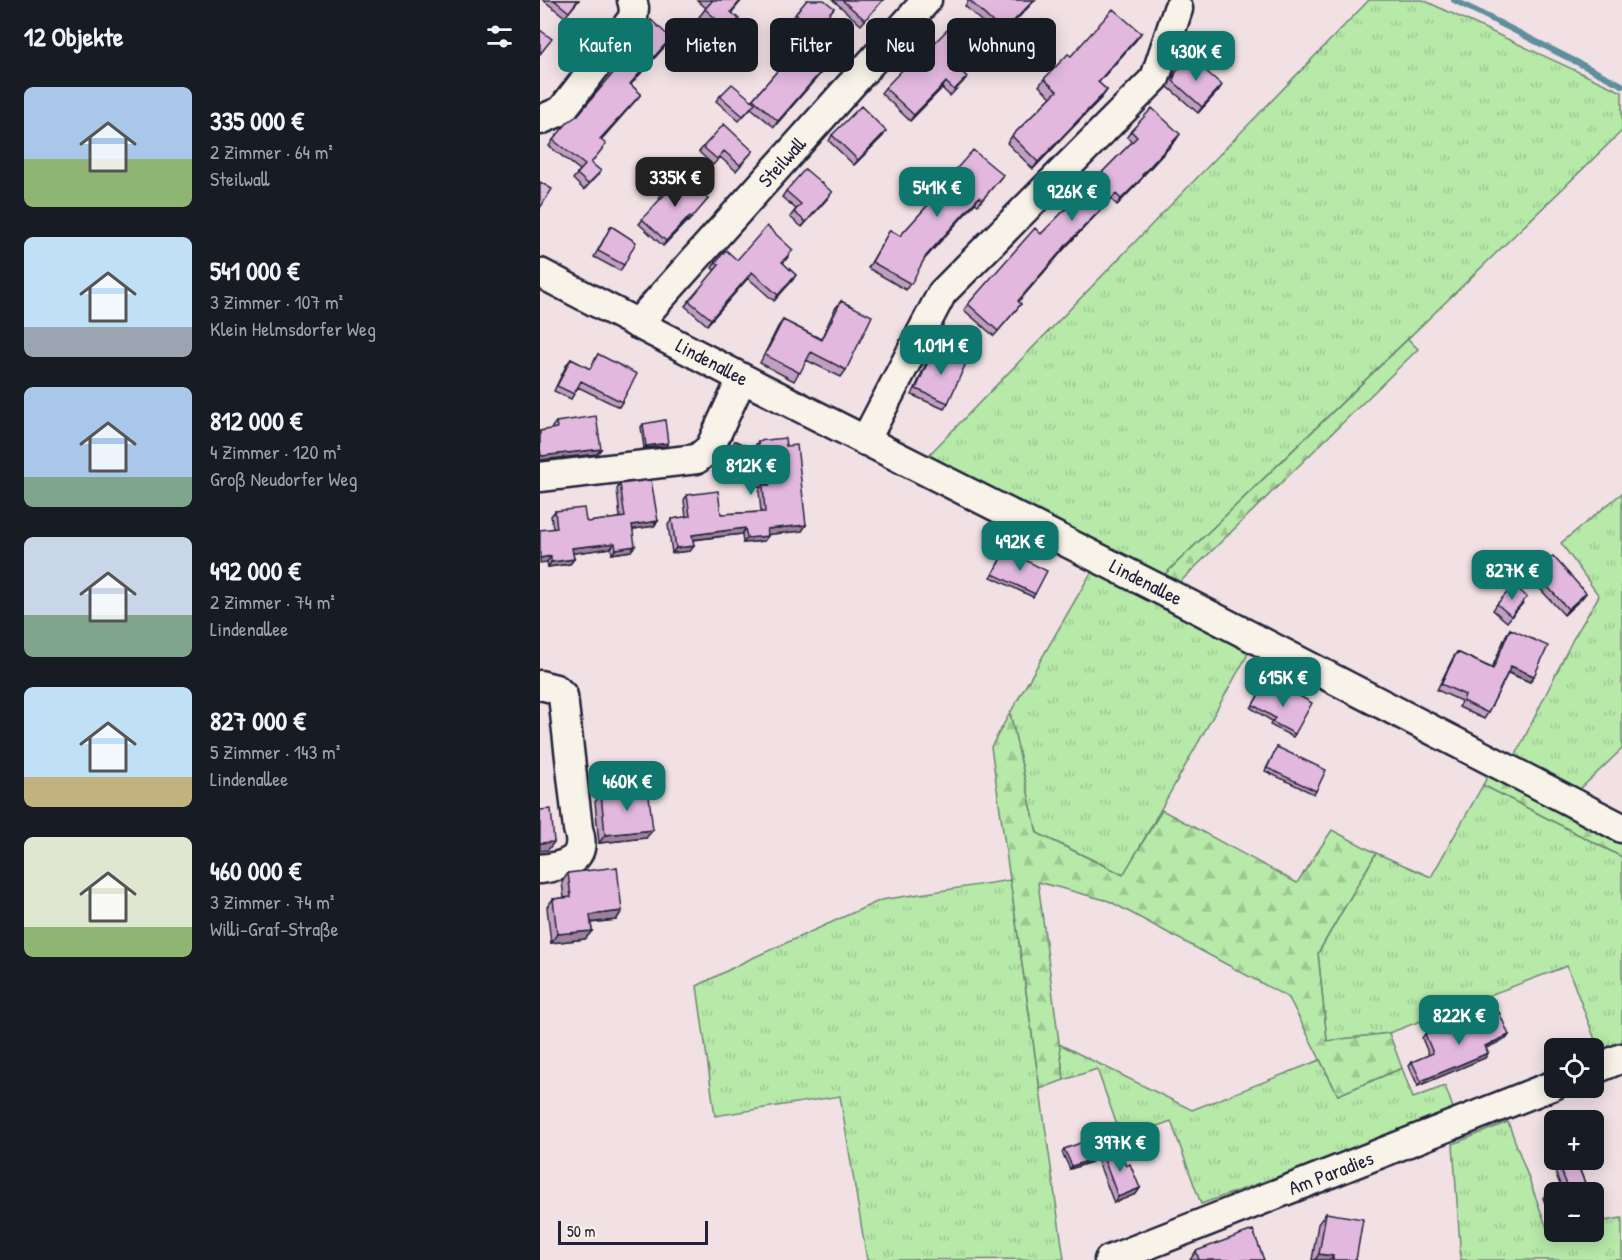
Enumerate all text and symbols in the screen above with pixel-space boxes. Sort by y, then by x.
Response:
chip: Kaufen [558,18,653,72]
chip: Mieten [665,18,758,72]
chip: Filter [770,18,854,72]
chip: Neu [866,18,935,72]
chip: Wohnung [947,18,1056,72]
text: 12 Objekte [24,19,123,54]
icon: filters [483,20,516,53]
pin: 430K € [1147,31,1245,82]
text: 430K € [1171,37,1221,64]
text: 335 000 € [210,103,304,138]
icon: home [72,111,144,183]
street label: Steilwall [752,130,812,193]
text: 2 Zimmer · 64 m² [210,138,333,165]
pin: 335K € [626,157,724,208]
text: 335K € [649,163,701,190]
text: Steilwall [210,165,270,192]
pin: 541K € [888,167,986,218]
pin: 926K € [1023,171,1121,222]
text: 541K € [913,173,961,200]
text: 926K € [1047,177,1097,204]
text: 541 000 € [210,253,300,288]
icon: home [72,261,144,333]
text: 3 Zimmer · 107 m² [210,288,343,315]
text: Klein Helmsdorfer Weg [210,315,376,342]
pin: 1.01M € [886,325,996,376]
street label: Lindenallee [671,331,753,392]
text: 1.01M € [914,331,968,358]
text: 812 000 € [210,403,302,438]
icon: home [72,411,144,483]
text: 4 Zimmer · 120 m² [210,438,341,465]
pin: 812K € [702,445,800,496]
text: 812K € [726,451,776,478]
text: Groß Neudorfer Weg [210,465,357,492]
pin: 492K € [971,521,1069,572]
text: 492K € [996,527,1044,554]
pin: 827K € [1463,550,1561,601]
street label: Lindenallee [1105,552,1187,611]
text: 492 000 € [210,553,301,588]
text: 827K € [1486,556,1538,583]
icon: home [72,561,144,633]
text: 2 Zimmer · 74 m² [210,588,335,615]
text: Lindenallee [210,615,288,642]
pin: 615K € [1234,657,1332,708]
text: 615K € [1259,663,1307,690]
text: 827 000 € [210,703,306,738]
icon: home [72,711,144,783]
text: 5 Zimmer · 143 m² [210,738,340,765]
pin: 460K € [578,761,676,812]
text: Lindenallee [210,765,288,792]
text: 460K € [602,767,652,794]
text: 460 000 € [210,853,301,888]
icon: home [72,861,144,933]
text: 3 Zimmer · 74 m² [210,888,334,915]
text: Willi-Graf-Straße [210,915,339,942]
pin: 822K € [1410,995,1508,1046]
text: 822K € [1433,1001,1485,1028]
map controls [1544,1038,1604,1242]
button: locate [1544,1038,1604,1098]
button: + [1544,1110,1604,1170]
pin: 397K € [1071,1122,1169,1173]
text: 397K € [1095,1128,1145,1155]
street label: Am Paradies [1284,1144,1377,1201]
button: − [1544,1182,1604,1242]
scale bar [558,1218,708,1246]
text: 50 m [567,1220,596,1242]

